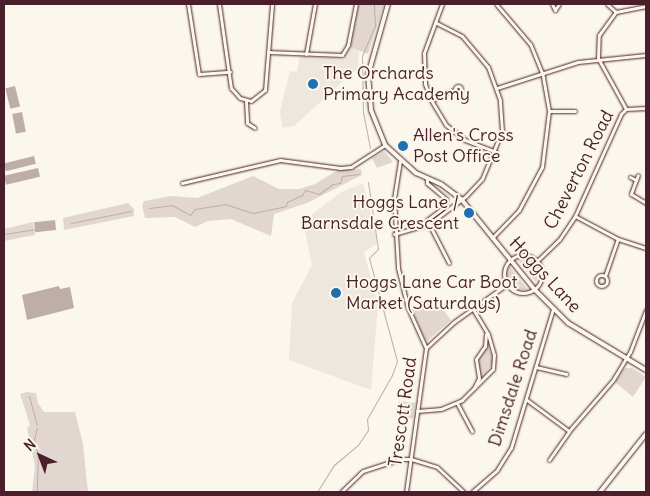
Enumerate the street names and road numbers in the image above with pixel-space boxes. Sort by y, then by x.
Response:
street label: Cheverton Road [540,107,618,233]
street label: Hoggs Lane [504,233,586,317]
street label: Dimsdale Road [484,327,542,449]
street label: Trescott Road [385,356,421,468]

